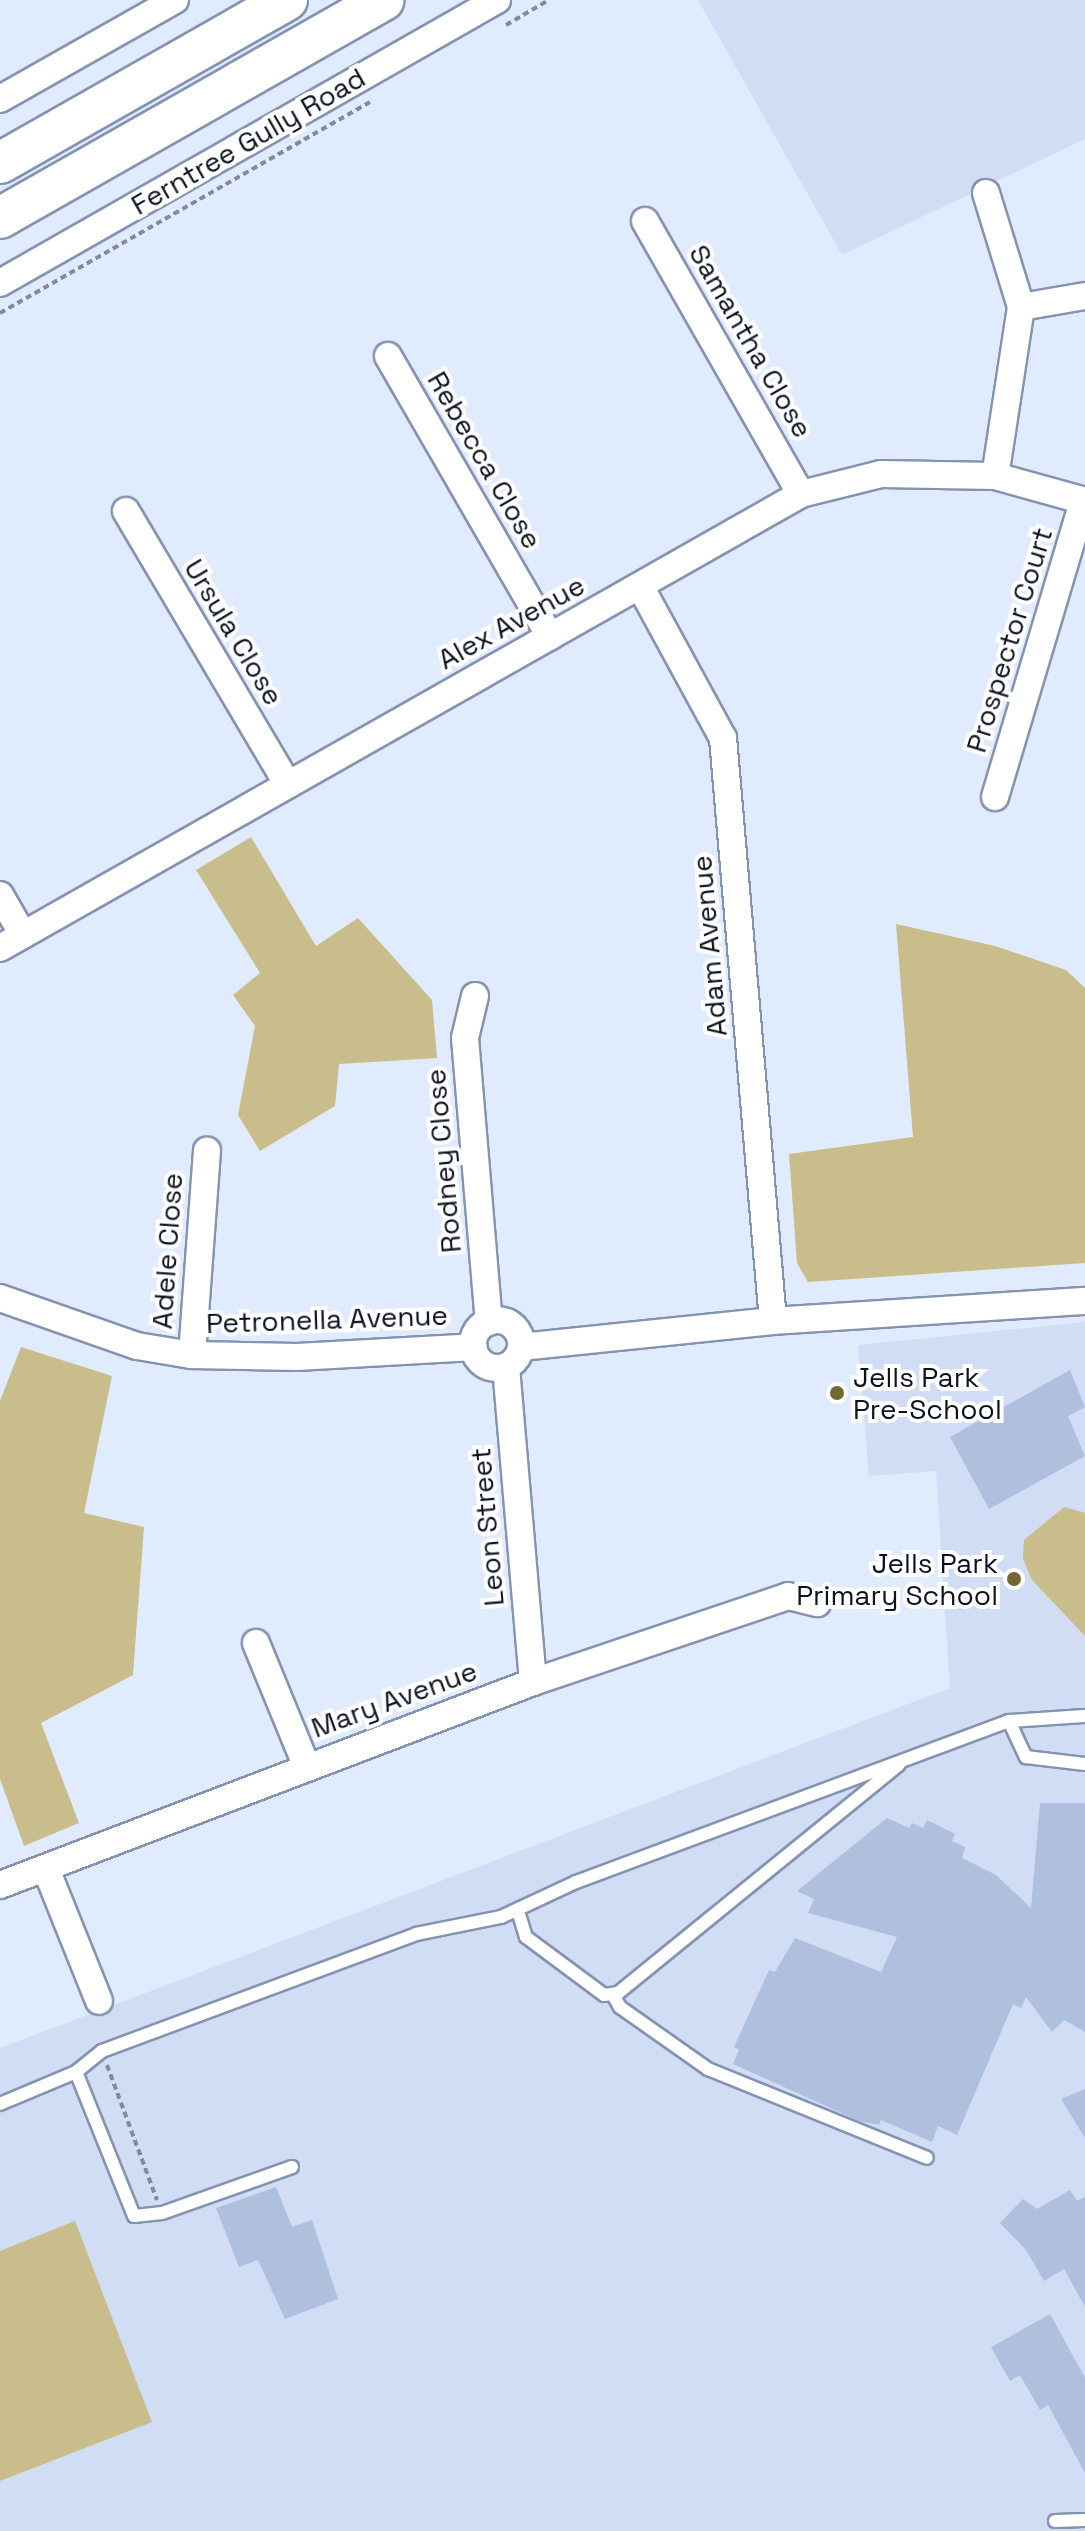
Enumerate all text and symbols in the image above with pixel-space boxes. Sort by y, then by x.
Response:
street label: Ferntree Gully Road [125,60,371,222]
street label: Samantha Close [682,239,820,443]
street label: Rebecca Close [421,365,549,555]
street label: Prospector Court [959,524,1059,756]
street label: Ursula Close [177,553,291,711]
street label: Alex Avenue [432,568,590,676]
street label: Adam Avenue [684,854,734,1038]
street label: Rodney Close [418,1068,468,1254]
street label: Adele Close [145,1172,189,1330]
street label: Petronella Avenue [205,1298,449,1340]
place label: Jells Park Pre-School [853,1360,1002,1426]
marker: Jells Park Pre-School [828,1384,846,1402]
street label: Leon Street [463,1446,511,1608]
place label: Jells Park Primary School [796,1546,998,1612]
marker: Jells Park Primary School [1005,1570,1023,1588]
street label: Mary Avenue [306,1653,482,1745]

